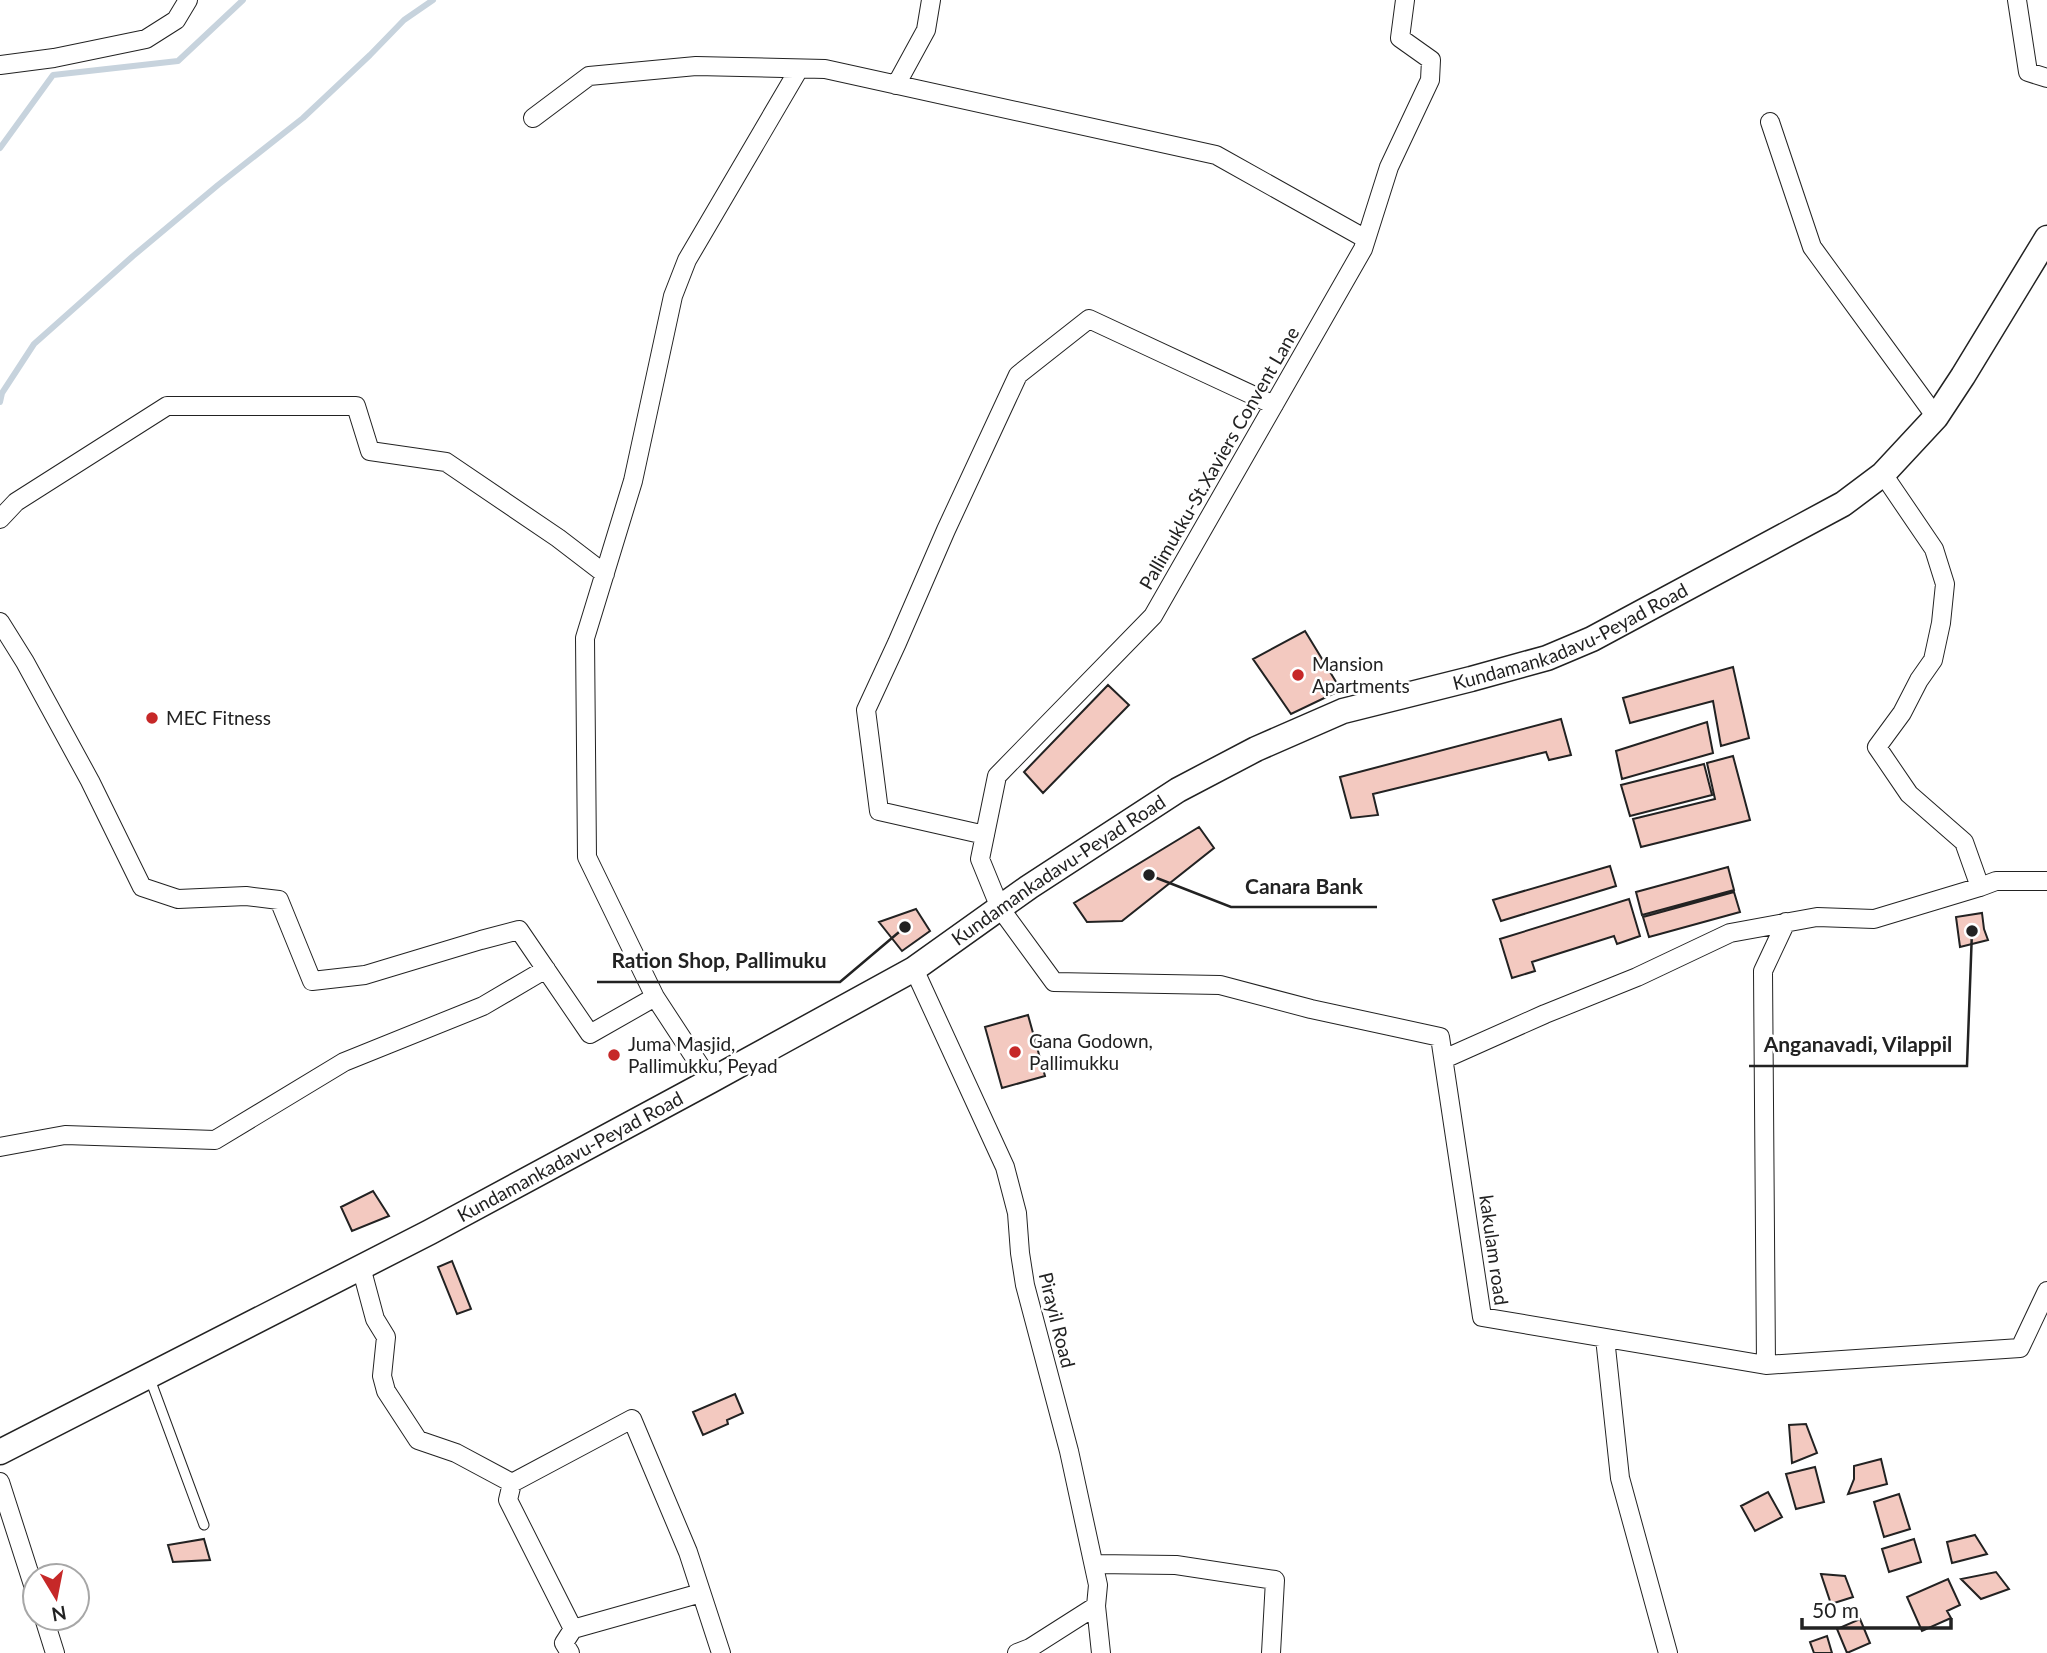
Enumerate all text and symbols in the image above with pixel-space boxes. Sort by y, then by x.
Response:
street label: Pallimukku-St.Xaviers Convent Lane [1134,322,1303,593]
street label: Kundamankadavu-Peyad Road [1450,578,1691,694]
place label: Mansion Apartments [1312,652,1410,697]
marker: Mansion Apartments [1290,667,1306,683]
place label: MEC Fitness [166,706,271,729]
marker: MEC Fitness [144,710,160,726]
street label: Kundamankadavu-Peyad Road [947,789,1169,950]
callout: Canara Bank [1231,865,1377,907]
text: Canara Bank [1245,873,1364,898]
callout: Ration Shop, Pallimuku [597,940,840,982]
text: Ration Shop, Pallimuku [611,947,827,972]
callout: Anganavadi, Vilappil [1749,1024,1967,1066]
place label: Gana Godown, Pallimukku [1029,1029,1153,1074]
text: Anganavadi, Vilappil [1763,1031,1952,1056]
place label: Juma Masjid, Pallimukku, Peyad [628,1032,778,1077]
marker: Gana Godown, Pallimukku [1007,1044,1023,1060]
marker: Juma Masjid, Pallimukku, Peyad [606,1047,622,1063]
street label: Kundamankadavu-Peyad Road [453,1086,687,1226]
street label: kakulam road [1475,1193,1514,1307]
street label: Pirayil Road [1035,1270,1080,1370]
north arrow [21,1562,91,1632]
scale bar [1802,1586,1951,1630]
text: 50 m [1812,1597,1859,1622]
text: N [50,1602,68,1627]

